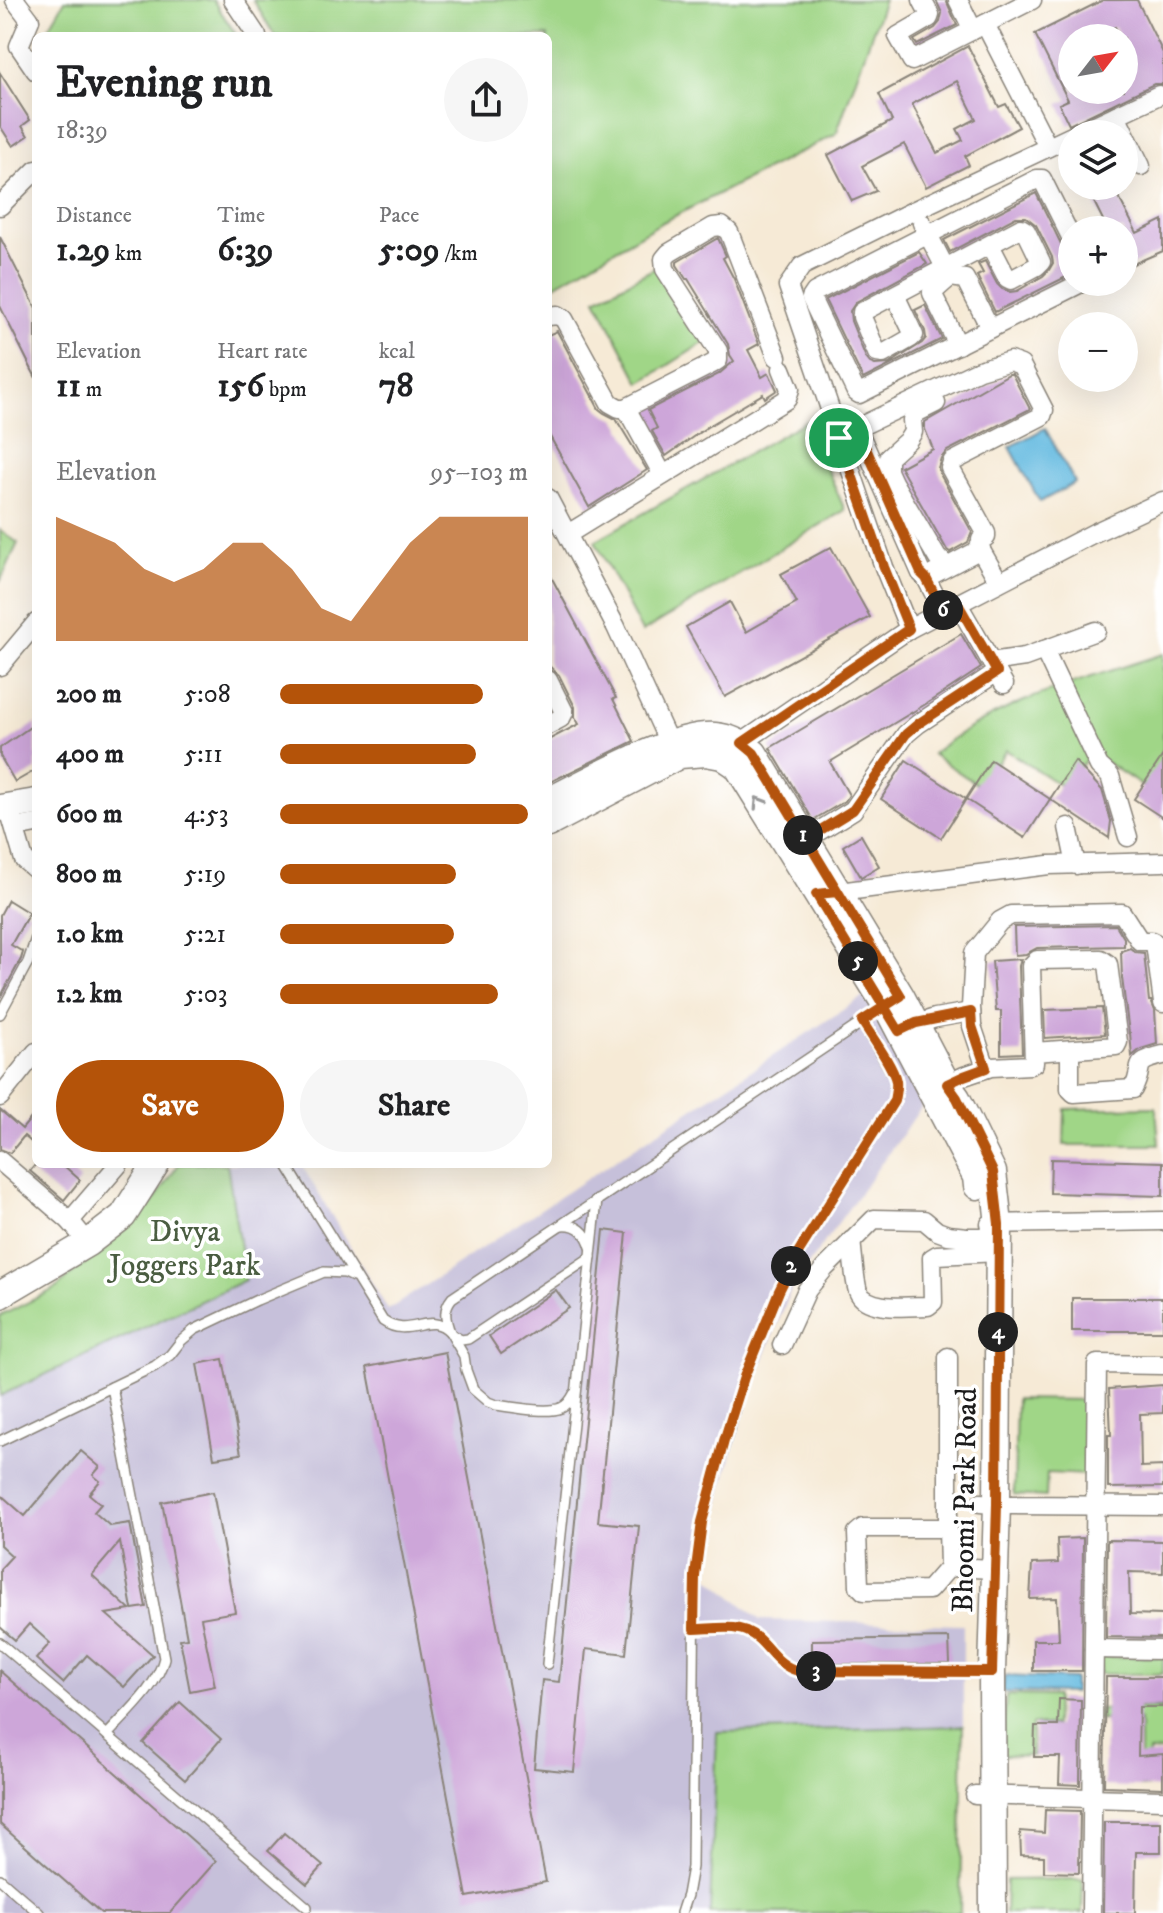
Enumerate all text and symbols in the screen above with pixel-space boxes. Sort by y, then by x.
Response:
north arrow [1058,24,1138,104]
map controls [1058,24,1138,392]
text: Evening run [56,56,273,111]
button: share [444,58,528,142]
text: 18:39 [56,114,108,147]
button: layers [1058,120,1138,200]
text: Distance [56,202,132,229]
text: Time [217,202,265,229]
text: Pace [379,202,419,229]
button: + [1058,216,1138,296]
text: 1.29 [56,229,110,271]
text: 6:39 [217,229,274,271]
text: 5:09 [379,229,440,271]
text: km [110,240,142,267]
text: /km [440,240,478,267]
button: − [1058,312,1138,392]
text: Elevation [56,338,141,365]
text: Heart rate [217,338,308,365]
text: kcal [379,338,415,365]
text: 11 [56,365,81,407]
text: 156 [217,365,264,407]
text: 78 [379,365,414,407]
text: m [81,376,102,403]
text: bpm [264,376,307,403]
pin [805,404,873,472]
icon: arrive [817,416,861,460]
text: Elevation [56,456,157,489]
text: 95–103 m [430,456,528,489]
pin: 6 [923,590,963,630]
text: 6 [937,596,949,623]
text: 200 m [56,678,122,711]
text: 5:08 [184,678,231,711]
text: 400 m [56,738,124,771]
text: 5:11 [184,738,223,771]
one-way arrow [754,796,769,811]
text: 600 m [56,798,123,831]
text: 4:53 [184,798,228,831]
pin: 1 [783,815,823,855]
text: 1 [799,821,807,848]
text: 800 m [56,858,122,891]
text: 5:19 [184,858,226,891]
text: 1.0 km [56,918,124,951]
text: 5:21 [184,918,226,951]
pin: 5 [838,941,878,981]
text: 5 [853,947,863,974]
text: 1.2 km [56,978,122,1011]
text: 5:03 [184,978,227,1011]
button: Save [56,1060,284,1152]
button: Share [300,1060,528,1152]
park label: Divya Joggers Park [106,1214,261,1285]
pin: 2 [771,1246,811,1286]
text: 2 [786,1252,796,1279]
pin: 4 [978,1312,1018,1352]
text: 4 [992,1318,1004,1345]
street label: Bhoomi Park Road [945,1387,986,1613]
pin: 3 [796,1651,836,1691]
text: 3 [812,1657,820,1684]

